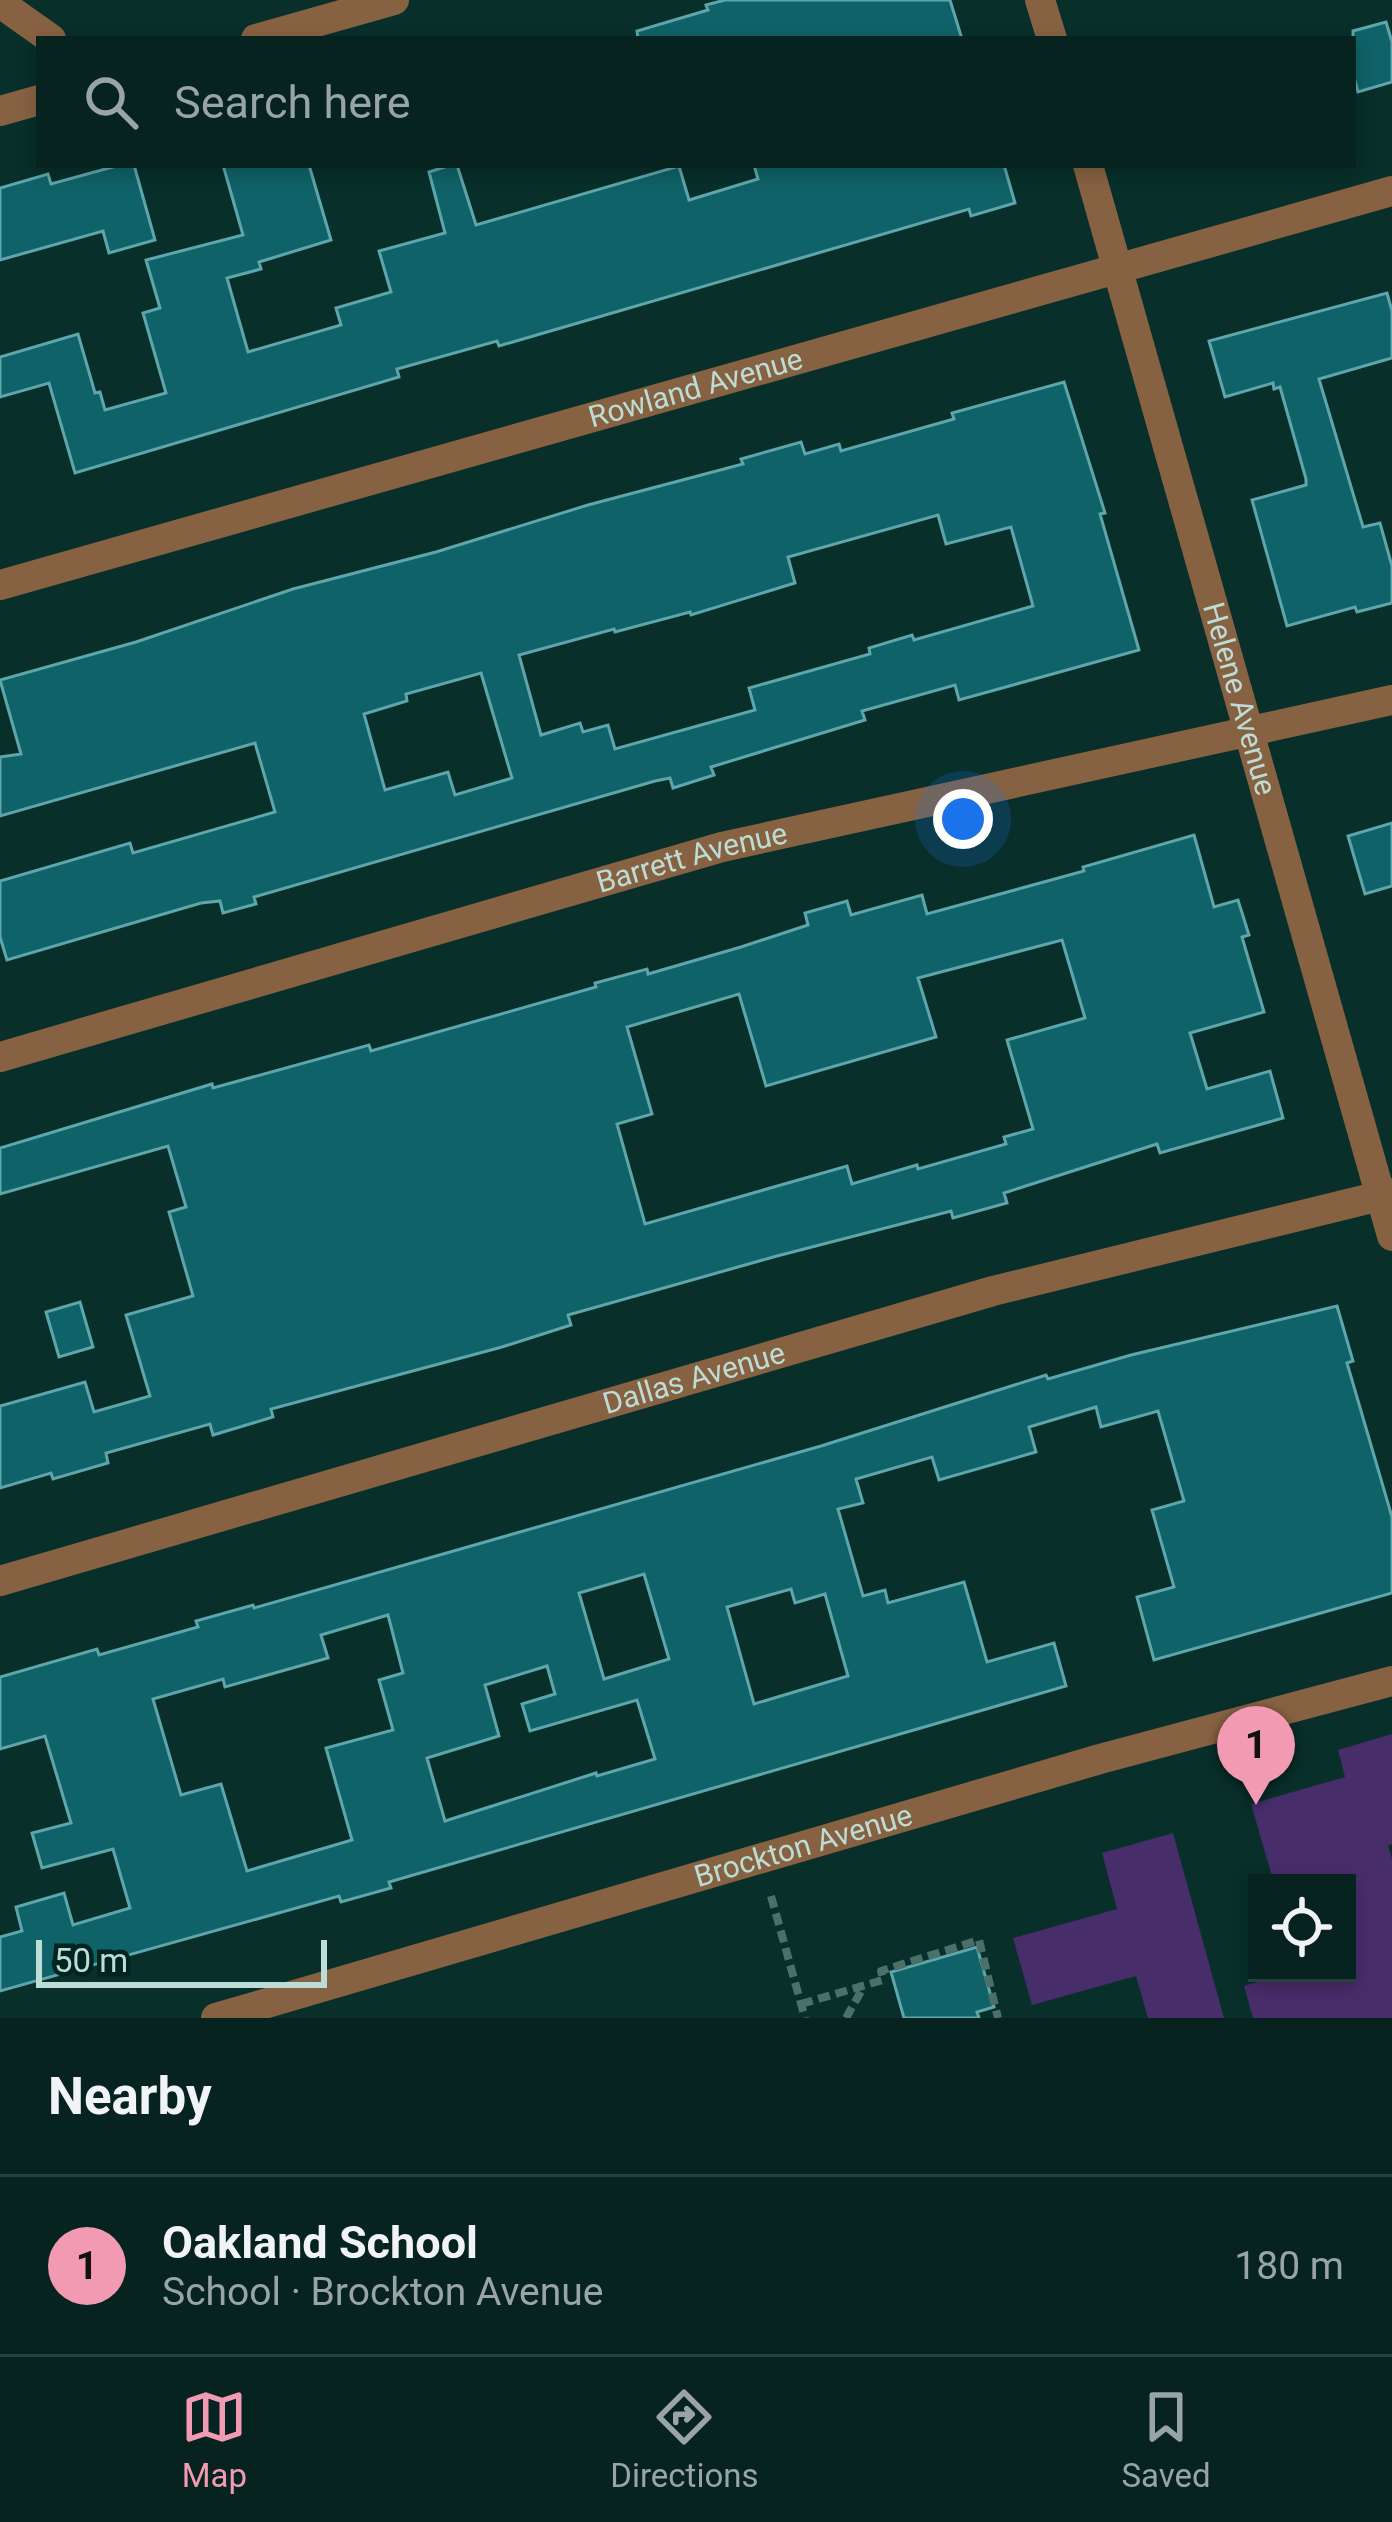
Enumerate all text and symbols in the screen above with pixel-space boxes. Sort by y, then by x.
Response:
search box [36,36,1356,168]
icon: search [78,69,144,135]
text: Search here [174,76,411,129]
street label: Rowland Avenue [584,341,807,435]
street label: Helene Avenue [1196,598,1284,799]
your location [933,789,993,849]
street label: Barrett Avenue [592,815,790,900]
street label: Dallas Avenue [599,1335,789,1421]
pin: 1 [1217,1706,1295,1805]
street label: Brockton Avenue [690,1797,916,1894]
map controls [1248,1874,1356,1982]
button: locate [1248,1874,1356,1982]
scale bar [36,1934,327,1987]
text: 50 m [54,1941,128,1980]
text: Nearby [48,2067,212,2126]
text: Oakland School [162,2216,478,2269]
text: 1 [76,2243,98,2289]
text: 180 m [1234,2243,1344,2289]
text: School · Brockton Avenue [162,2269,603,2315]
tab: Map [181,2384,247,2495]
tab: Directions [610,2384,759,2495]
tab: Saved [1121,2384,1211,2495]

